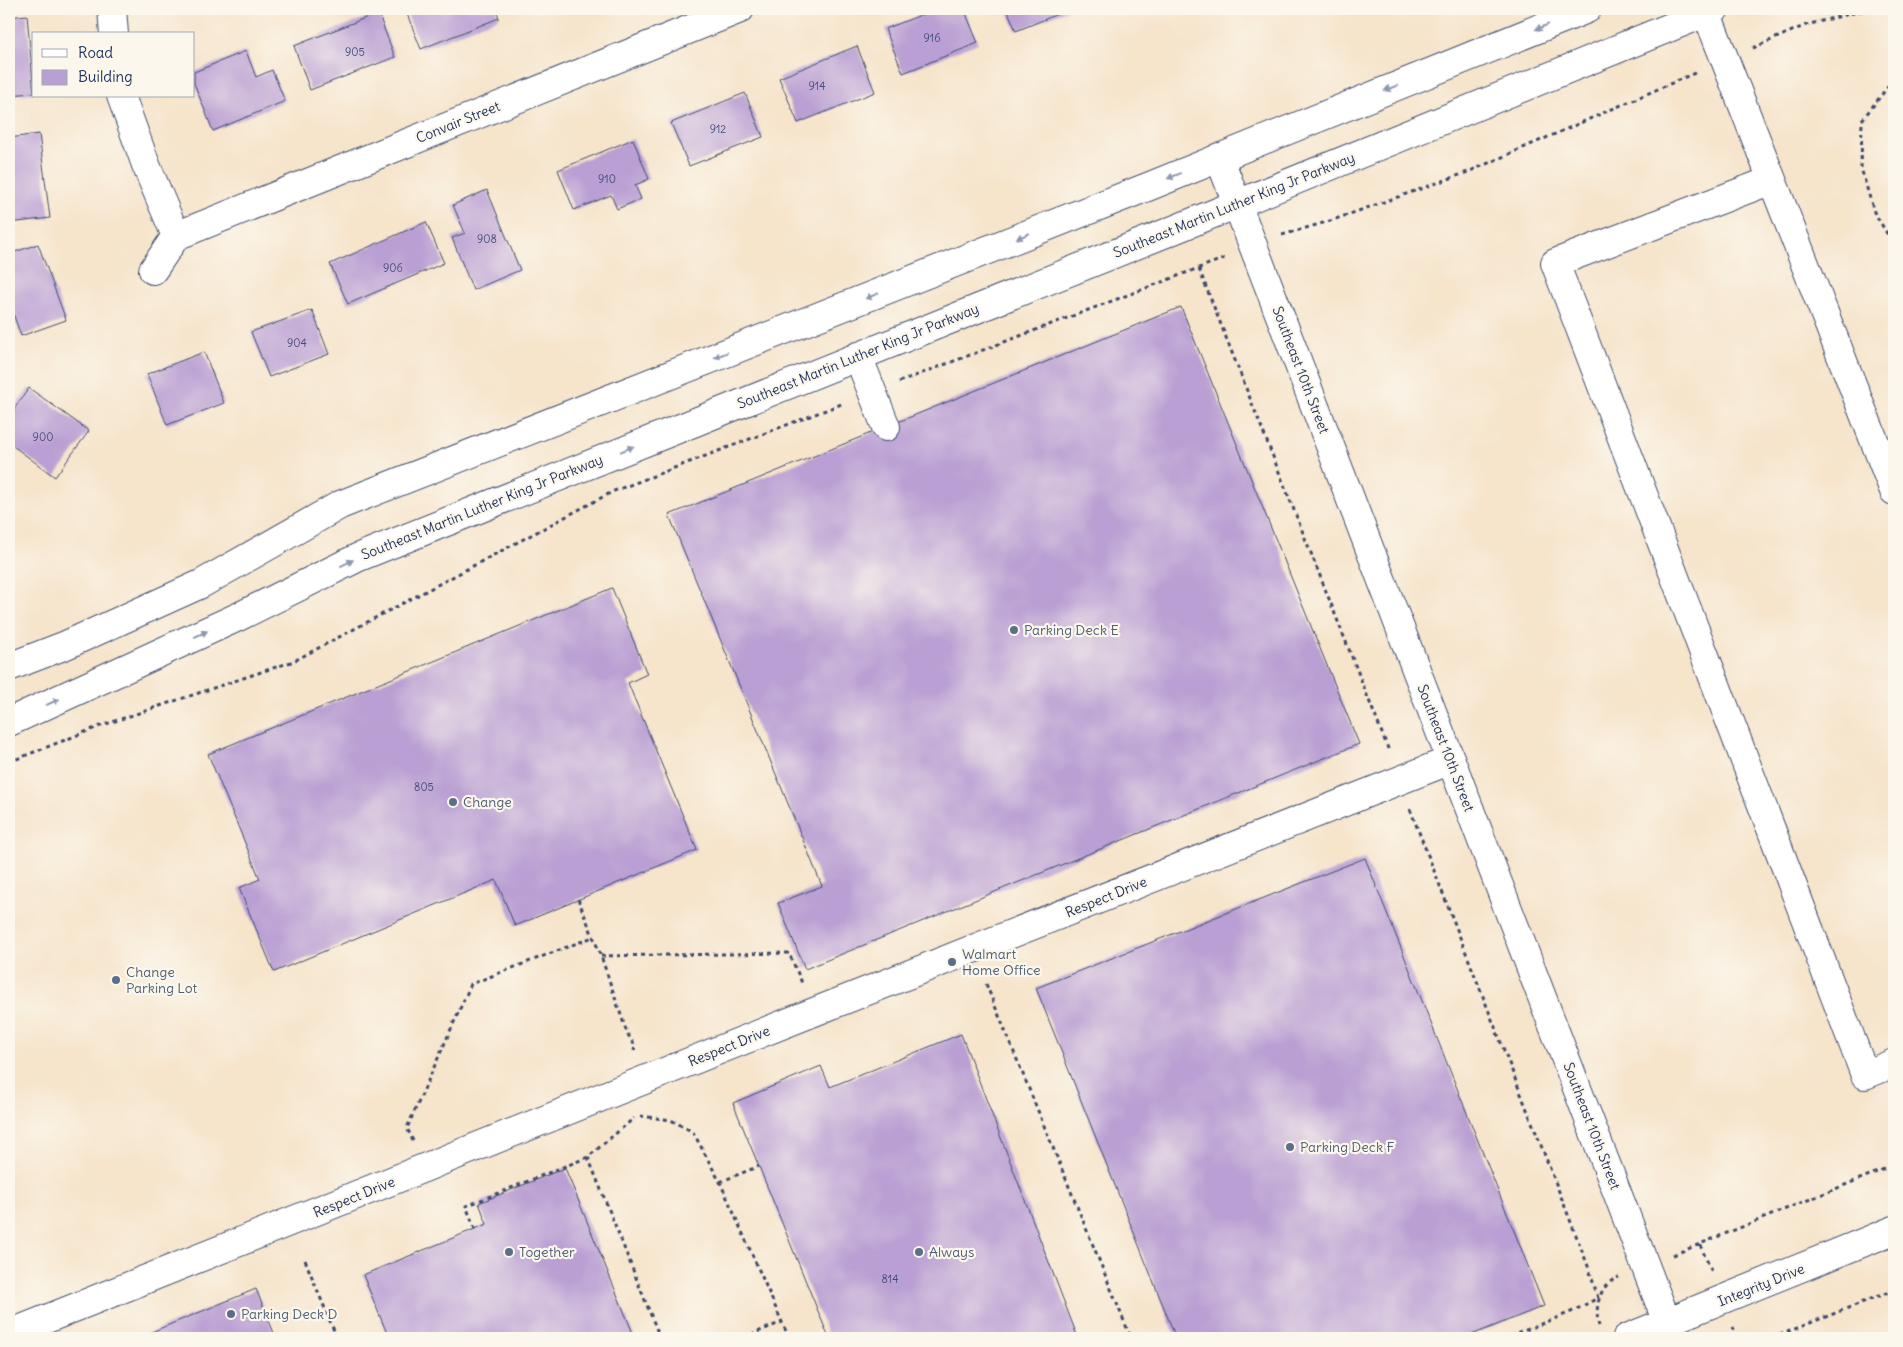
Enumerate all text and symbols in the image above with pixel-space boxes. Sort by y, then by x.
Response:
one-way arrow [1534,23,1549,31]
house number: 916 [923,31,941,45]
legend [32,32,195,98]
text: Road [78,43,113,62]
house number: 905 [345,45,365,59]
text: Building [78,67,133,86]
house number: 914 [808,79,826,93]
one-way arrow [1384,84,1398,92]
street label: Convair Street [413,97,503,147]
house number: 912 [710,122,726,136]
street label: Southeast Martin Luther King Jr Parkway [1111,148,1357,262]
house number: 910 [598,172,616,186]
one-way arrow [1166,172,1181,180]
house number: 908 [477,232,497,246]
one-way arrow [1015,232,1030,240]
house number: 906 [383,261,403,275]
one-way arrow [865,292,879,300]
street label: Southeast Martin Luther King Jr Parkway [735,299,981,413]
street label: Southeast 10th Street [1268,304,1334,436]
house number: 904 [287,336,307,350]
one-way arrow [713,352,728,359]
house number: 900 [33,430,53,444]
one-way arrow [620,445,635,453]
street label: Southeast Martin Luther King Jr Parkway [359,450,605,564]
one-way arrow [340,559,354,567]
place label: Parking Deck E [1024,621,1119,639]
marker: Parking Deck E [1008,624,1020,636]
one-way arrow [194,629,208,637]
street label: Southeast 10th Street [1413,682,1479,814]
one-way arrow [46,697,60,705]
house number: 805 [414,780,434,794]
place label: Change [463,793,512,811]
marker: Change [447,796,459,808]
street label: Respect Drive [1063,872,1149,922]
place label: Walmart Home Office [962,945,1041,979]
marker: Walmart Home Office [946,956,958,968]
place label: Change Parking Lot [126,963,198,997]
marker: Change Parking Lot [110,974,122,986]
street label: Respect Drive [686,1021,772,1071]
street label: Southeast 10th Street [1559,1060,1625,1192]
place label: Parking Deck F [1300,1138,1394,1156]
marker: Parking Deck F [1284,1141,1296,1153]
street label: Respect Drive [311,1172,397,1222]
place label: Together [519,1243,575,1261]
place label: Always [929,1243,974,1261]
marker: Together [503,1246,515,1258]
marker: Always [913,1246,925,1258]
street label: Integrity Drive [1715,1259,1807,1311]
house number: 814 [881,1272,899,1286]
place label: Parking Deck D [241,1305,337,1323]
marker: Parking Deck D [225,1308,237,1320]

